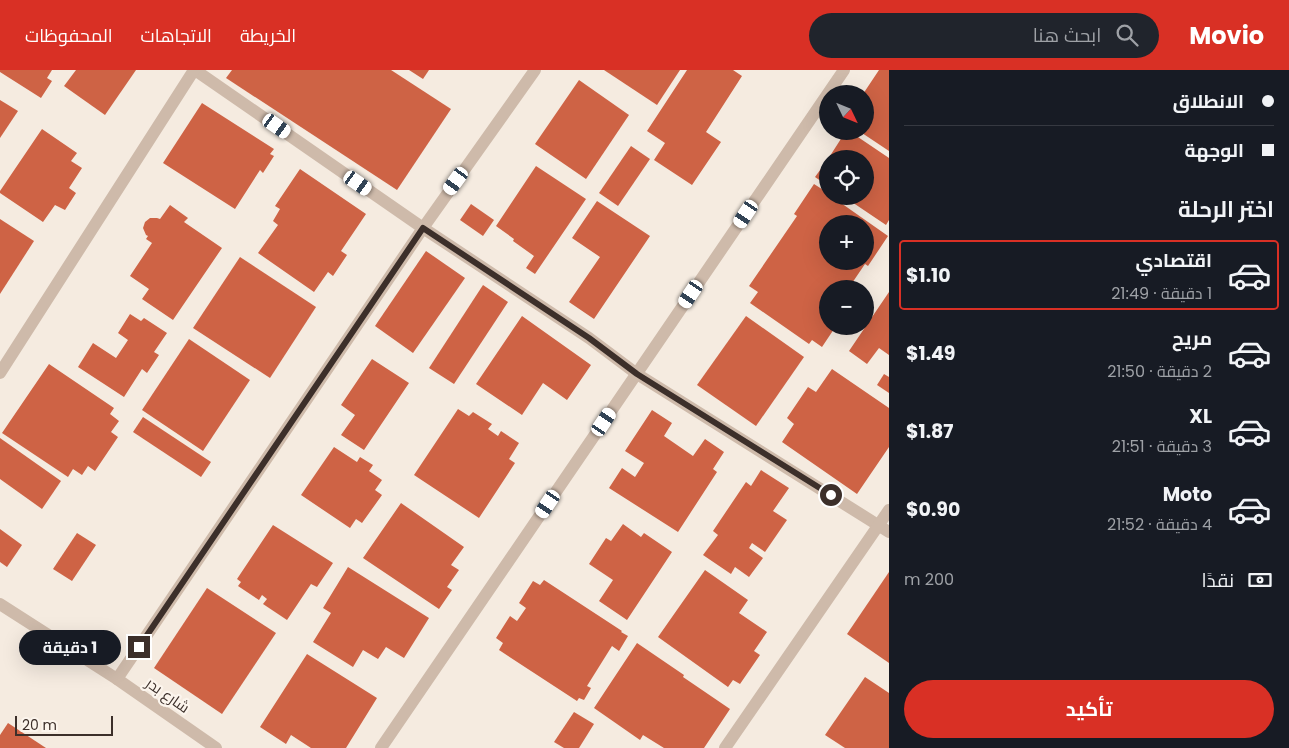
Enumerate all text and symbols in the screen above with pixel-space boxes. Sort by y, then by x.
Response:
search box [809,13,1159,58]
text: Movio [1189,19,1264,52]
icon: search [1113,21,1141,49]
text: ابحث هنا [1033,22,1101,49]
text: المحفوظات [25,23,113,48]
text: الاتجاهات [141,23,212,48]
text: الخريطة [240,23,296,48]
north arrow [819,85,874,140]
map controls [819,85,874,335]
text: الانطلاق [1173,88,1244,115]
car [260,111,293,141]
text: الوجهة [1184,137,1244,164]
button: locate [819,150,874,205]
car [441,164,470,198]
car [341,168,374,198]
text: اختر الرحلة [1178,194,1274,225]
car [731,197,760,231]
button: + [819,215,874,270]
text: اقتصادي [1136,247,1212,274]
icon: car [1227,253,1272,298]
text: $1.10 [906,262,951,289]
car [676,277,705,311]
button: − [819,280,874,335]
text: 1 دقيقة · 21:49 [1111,282,1212,305]
text: مريح [1172,325,1212,352]
icon: car [1227,331,1272,376]
text: $1.49 [906,340,956,367]
text: 2 دقيقة · 21:50 [1107,360,1212,383]
text: XL [1189,403,1212,430]
car [589,405,618,439]
icon: car [1227,409,1272,454]
text: $1.87 [906,418,953,445]
text: 3 دقيقة · 21:51 [1112,435,1212,458]
text: Moto [1163,481,1212,508]
route start [820,484,842,506]
car [533,487,562,521]
icon: car [1227,487,1272,532]
text: $0.90 [906,496,960,523]
text: 4 دقيقة · 21:52 [1107,513,1212,536]
icon: cash [1246,566,1274,594]
text: نقدًا [1202,567,1234,594]
text: 200 m [904,568,954,591]
callout: 1 دقيقة [19,630,122,664]
text: 1 دقيقة [43,636,97,659]
route end [128,636,150,658]
street label: شارع بدر [140,672,194,718]
button: تأكيد [904,680,1274,738]
scale bar [15,713,112,736]
text: 20 m [22,715,57,735]

